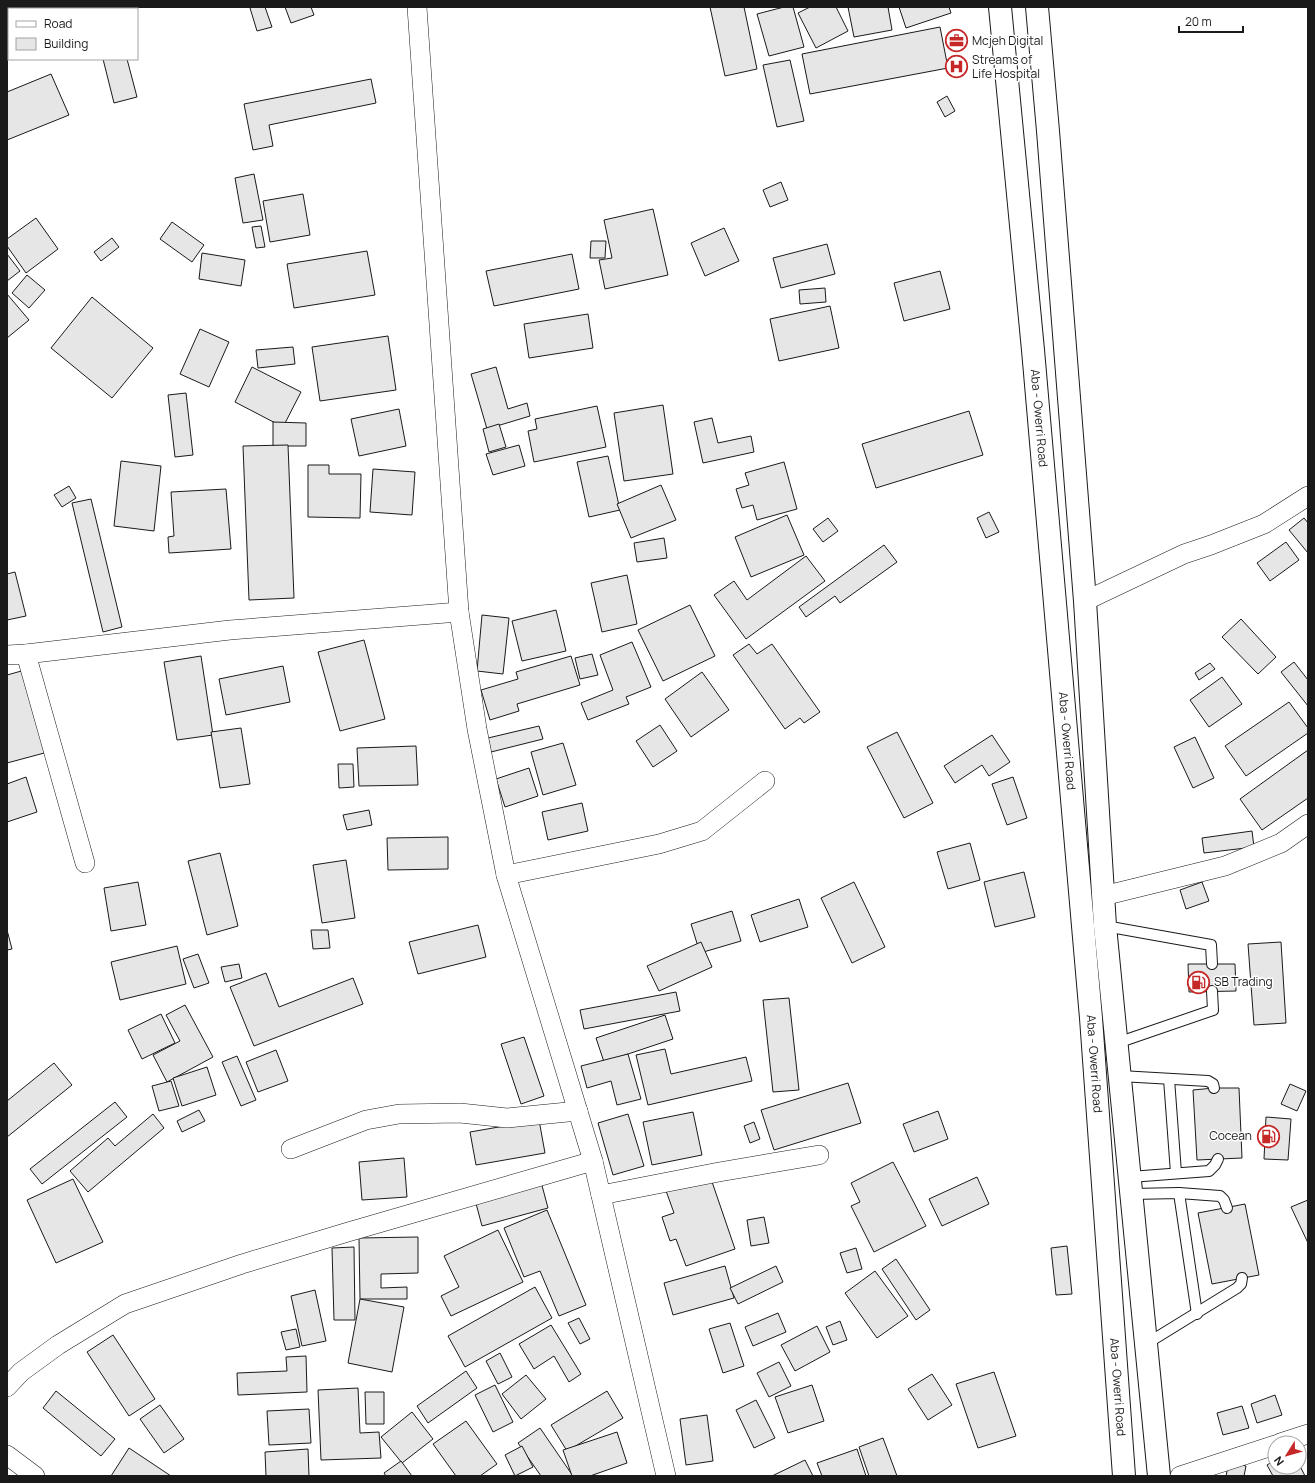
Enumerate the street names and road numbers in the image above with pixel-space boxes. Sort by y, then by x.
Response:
street label: Aba - Owerri Road [1027,368,1052,468]
street label: Aba - Owerri Road [1055,691,1080,791]
street label: Aba - Owerri Road [1083,1014,1107,1113]
street label: Aba - Owerri Road [1106,1337,1130,1437]

